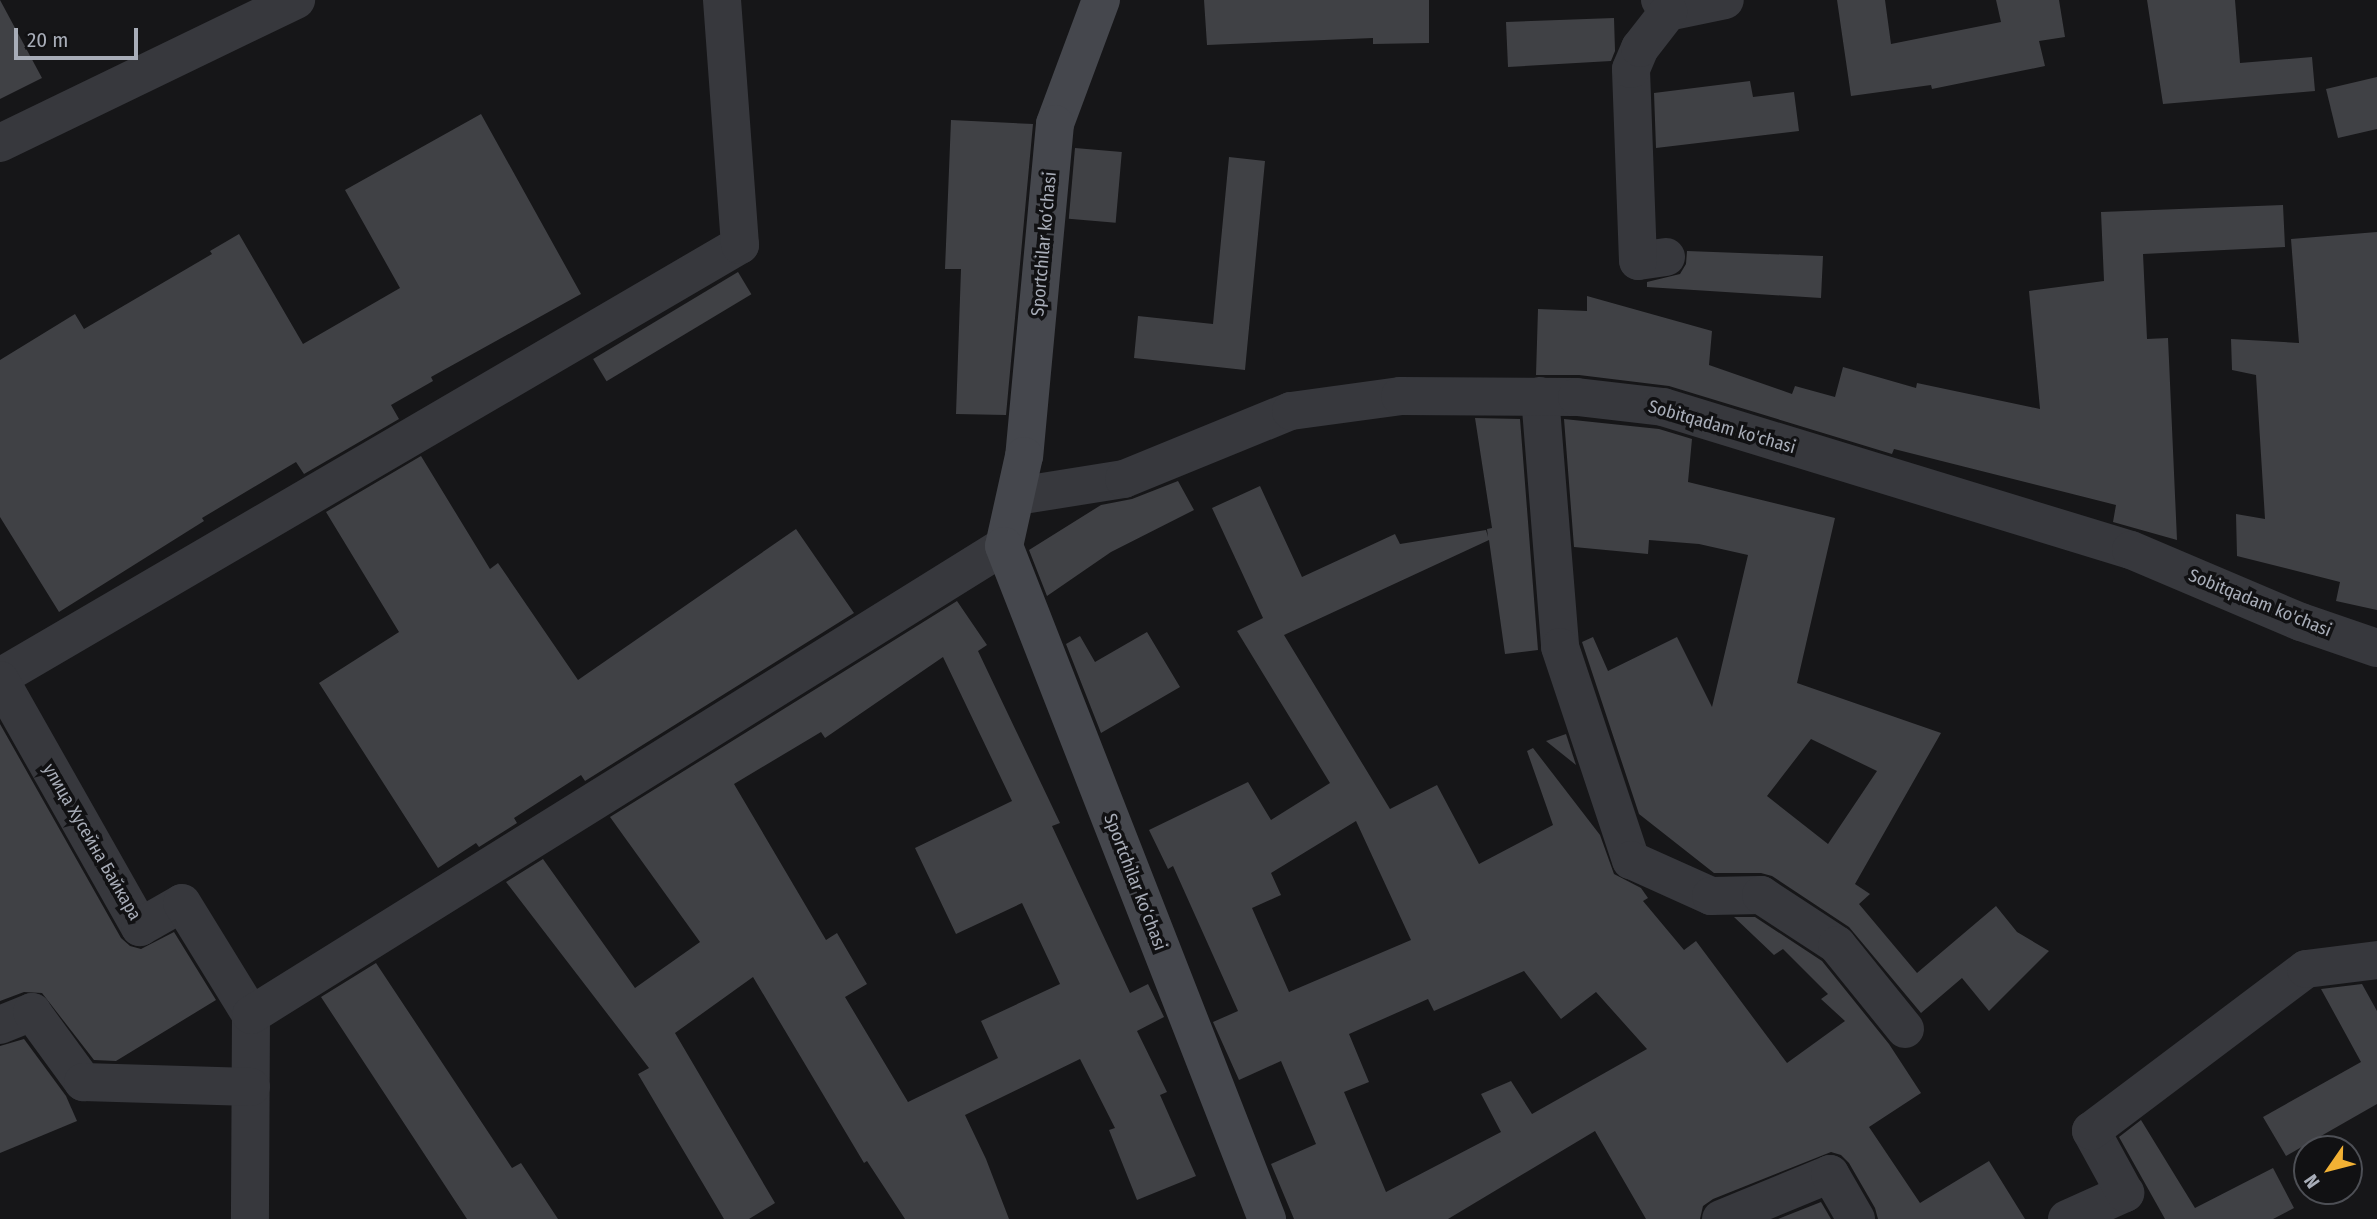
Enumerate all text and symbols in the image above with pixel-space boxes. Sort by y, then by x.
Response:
scale bar [18,14,142,58]
text: 20 m [27,27,68,53]
street label: Sportchilar ko‘chasi [1027,171,1061,317]
street label: Sobitqadam ko'chasi [1646,396,1798,458]
street label: Sobitqadam ko'chasi [2185,564,2335,642]
street label: улица Хусейна Байкара [38,760,146,924]
street label: Sportchilar ko‘chasi [1099,811,1171,953]
north arrow [2293,1135,2363,1205]
text: N [2299,1170,2325,1192]

